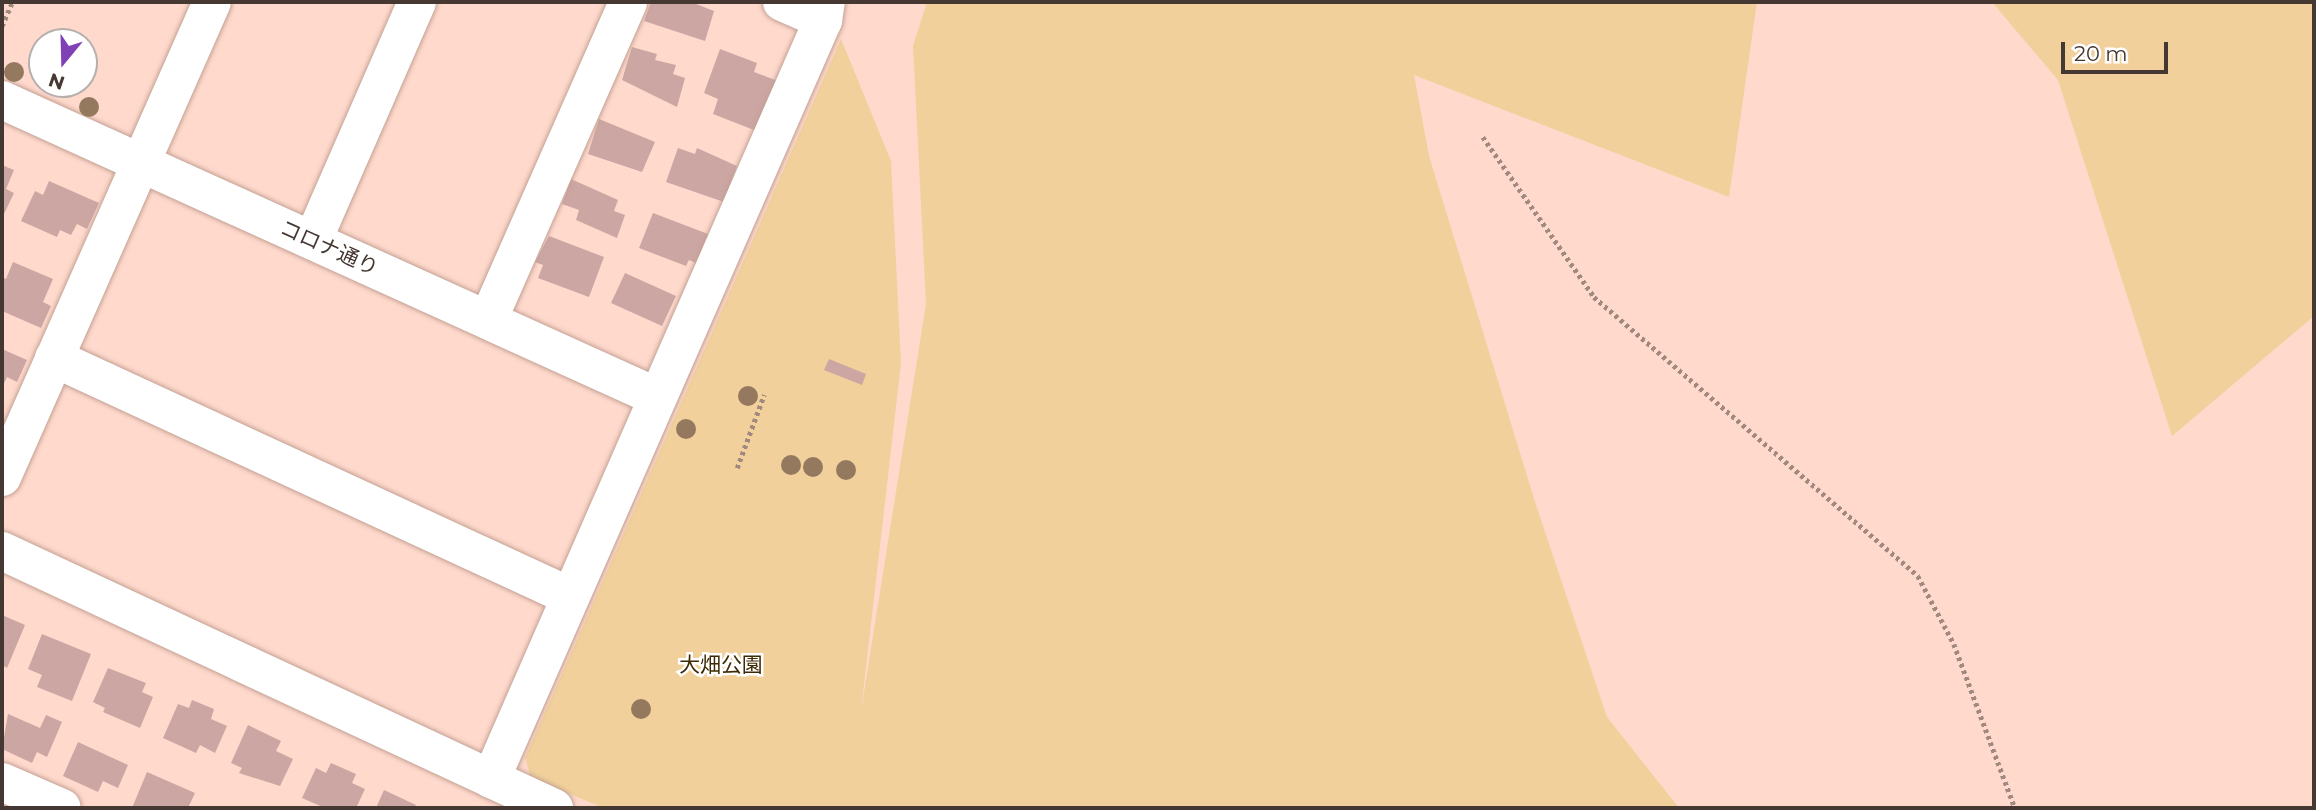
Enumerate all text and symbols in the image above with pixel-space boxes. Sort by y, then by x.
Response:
north arrow [28,28,98,98]
scale bar [2064,28,2171,72]
text: 20 m [2074,41,2128,66]
text: N [46,68,68,95]
street label: コロナ通り [276,215,382,281]
park label: 大畑公園 [679,652,763,678]

